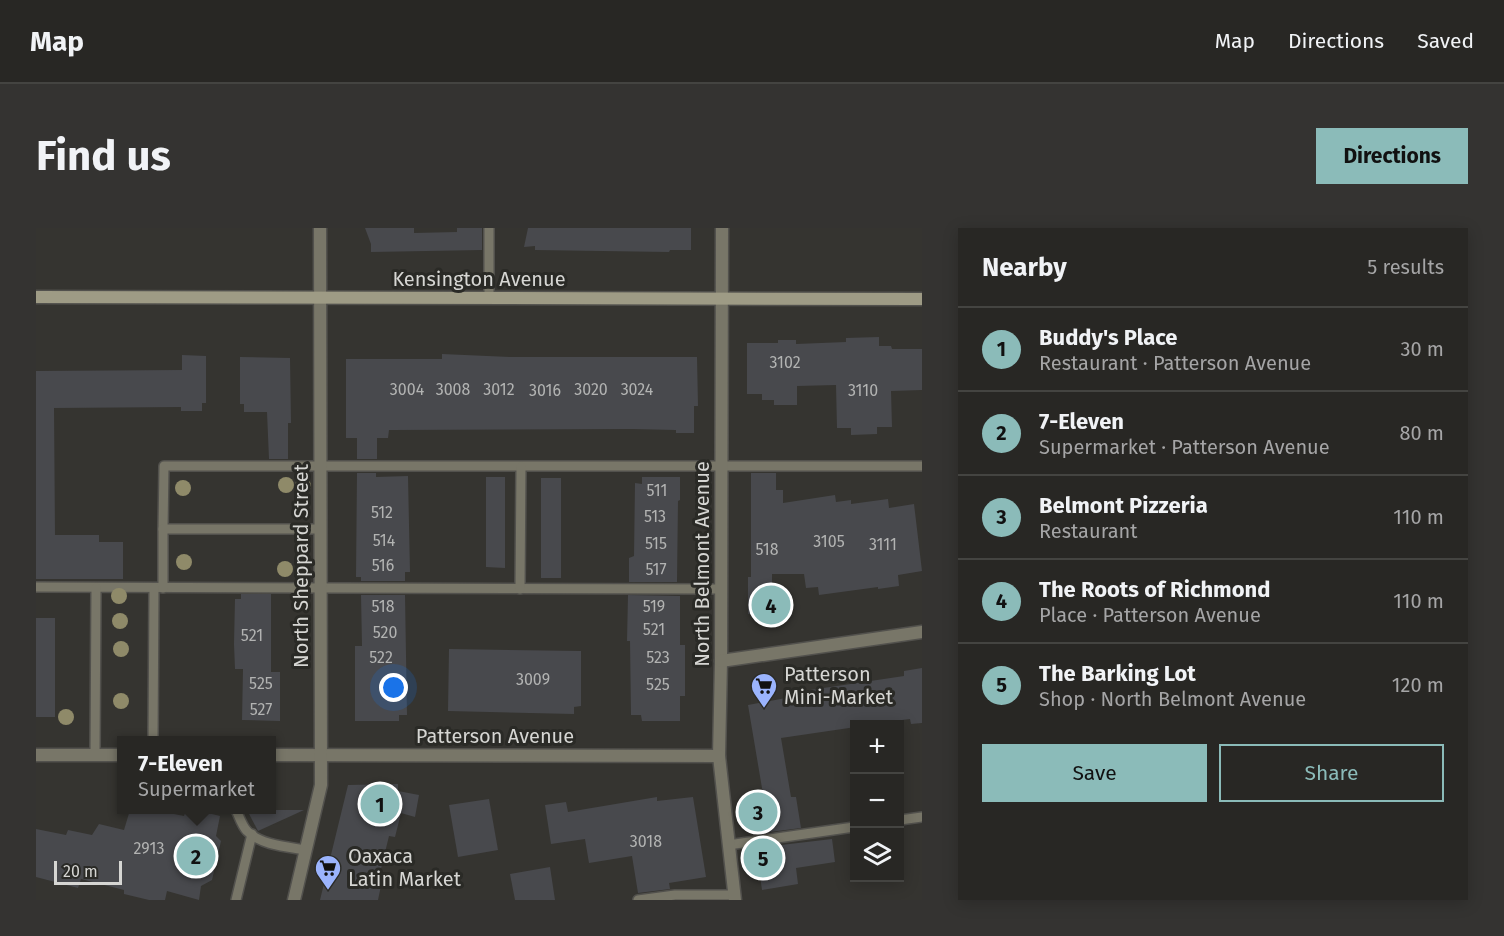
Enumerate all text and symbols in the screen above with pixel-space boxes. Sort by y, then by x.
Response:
text: Map [30,25,84,58]
text: Map [1215,28,1255,54]
text: Directions [1288,28,1384,54]
text: Saved [1417,28,1474,54]
button: Directions [1316,128,1468,184]
text: Find us [36,131,171,181]
text: Nearby [982,252,1067,283]
text: 5 results [1367,255,1444,279]
street label: Kensington Avenue [392,267,566,291]
text: Buddy's Place [1039,324,1178,351]
text: 1 [997,337,1006,361]
text: 30 m [1400,337,1444,361]
text: Restaurant · Patterson Avenue [1039,351,1311,375]
house number: 3102 [769,353,801,372]
house number: 3004 [390,380,425,399]
house number: 3008 [436,380,471,399]
house number: 3012 [483,380,515,399]
house number: 3020 [574,380,608,399]
house number: 3024 [621,380,654,399]
house number: 3016 [529,381,561,400]
house number: 3110 [848,381,878,400]
text: 7-Eleven [1039,408,1124,435]
text: 2 [996,421,1007,445]
text: 80 m [1399,421,1444,445]
text: Supermarket · Patterson Avenue [1039,435,1330,459]
street label: North Belmont Avenue [690,461,714,667]
street label: North Sheppard Street [289,463,313,668]
house number: 511 [647,481,667,500]
text: Belmont Pizzeria [1039,492,1208,519]
house number: 512 [371,503,393,522]
text: 3 [996,505,1007,529]
text: 110 m [1393,505,1444,529]
house number: 513 [644,507,666,526]
text: Restaurant [1039,519,1137,543]
house number: 514 [373,531,396,550]
house number: 3105 [813,532,845,551]
house number: 515 [645,534,667,553]
house number: 3111 [869,535,897,554]
house number: 518 [756,540,779,559]
house number: 516 [372,556,394,575]
house number: 517 [645,560,667,579]
text: The Roots of Richmond [1039,576,1270,603]
pin: 4 [752,582,790,628]
text: 4 [996,589,1007,613]
text: 110 m [1393,589,1444,613]
house number: 518 [372,597,395,616]
house number: 519 [643,597,665,616]
text: Place · Patterson Avenue [1039,603,1261,627]
house number: 521 [643,620,665,639]
house number: 520 [373,623,397,642]
house number: 521 [241,626,263,645]
house number: 522 [369,648,393,667]
house number: 523 [646,648,670,667]
text: The Barking Lot [1039,660,1196,687]
place label: Patterson Mini-Market [784,662,894,709]
house number: 3009 [516,670,550,689]
supermarket icon: Patterson Mini-Market [749,671,779,709]
your location [379,673,408,702]
text: 5 [996,673,1007,697]
text: 120 m [1392,673,1444,697]
house number: 525 [249,674,273,693]
house number: 525 [646,675,670,694]
text: Shop · North Belmont Avenue [1039,687,1306,711]
house number: 527 [250,700,272,719]
map controls [850,720,904,882]
button: + [850,720,904,774]
street label: Patterson Avenue [416,724,574,748]
popup [117,736,276,814]
button: Save [982,744,1207,802]
button: Share [1219,744,1444,802]
text: 7-Eleven [138,750,223,777]
button: − [850,774,904,828]
text: Supermarket [138,777,255,801]
pin: 1 [360,782,400,826]
pin: 3 [738,790,778,834]
button: layers [850,828,904,882]
house number: 3018 [630,832,662,851]
pin: 2 [176,834,216,878]
pin: 5 [744,836,782,880]
house number: 2913 [134,839,164,858]
place label: Oaxaca Latin Market [348,844,462,891]
supermarket icon: Oaxaca Latin Market [313,853,343,891]
scale bar [54,858,122,886]
text: 20 m [63,862,98,881]

